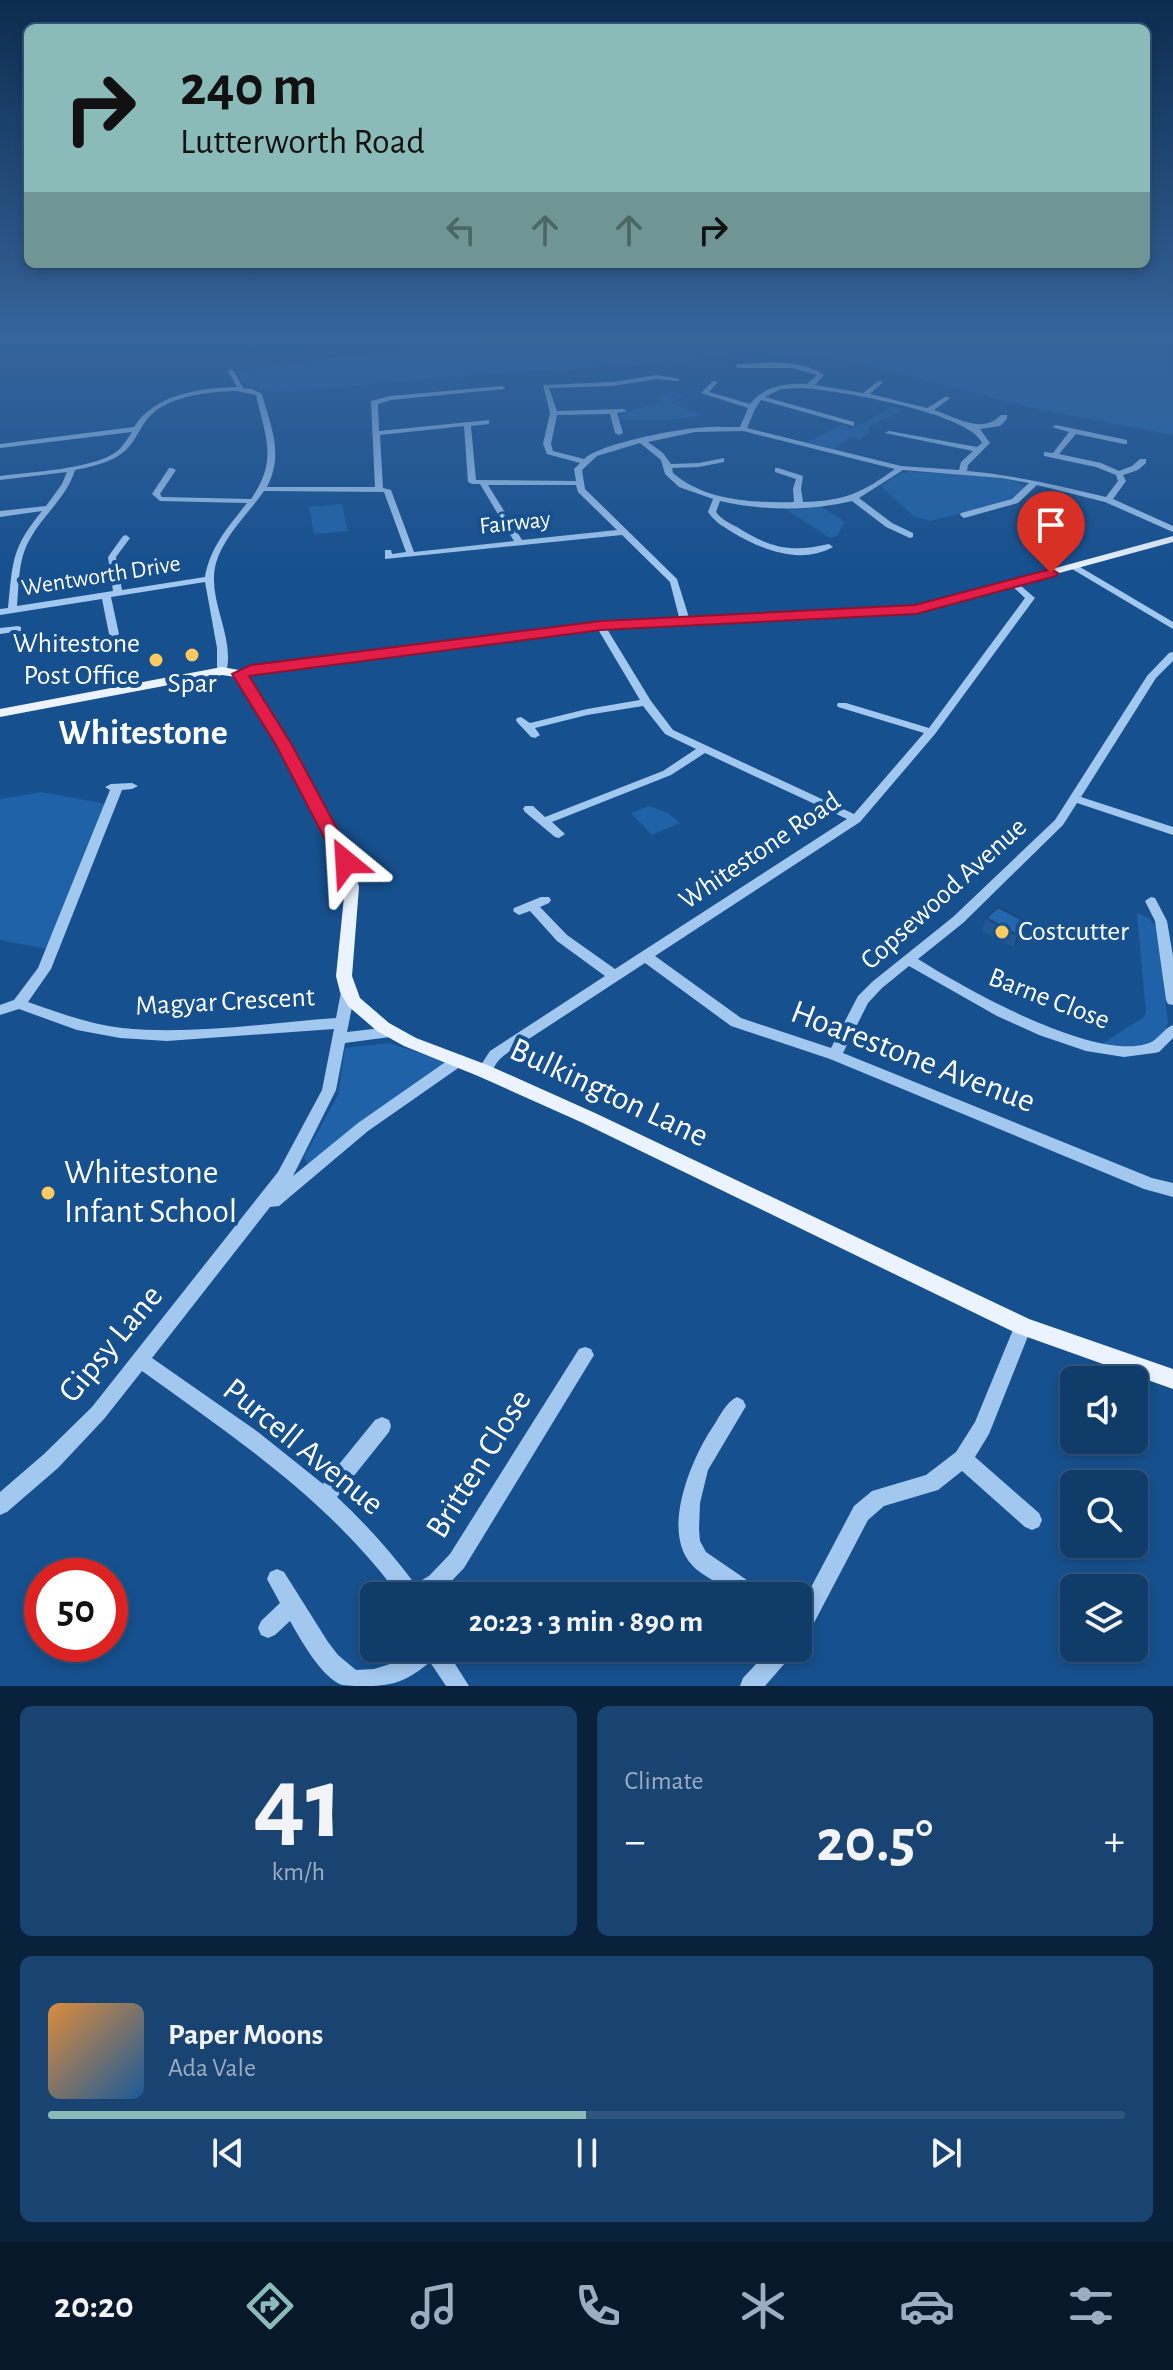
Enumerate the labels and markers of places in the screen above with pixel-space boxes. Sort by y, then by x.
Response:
pin [1017,491,1085,573]
place label: Whitestone Post Office [13,630,140,690]
marker: Spar [183,646,201,664]
marker: Whitestone Post Office [147,651,165,669]
place label: Spar [167,670,217,698]
place label: Costcutter [1018,918,1129,946]
marker: Costcutter [993,923,1011,941]
place label: Whitestone Infant School [64,1156,237,1229]
marker: Whitestone Infant School [39,1184,57,1202]

